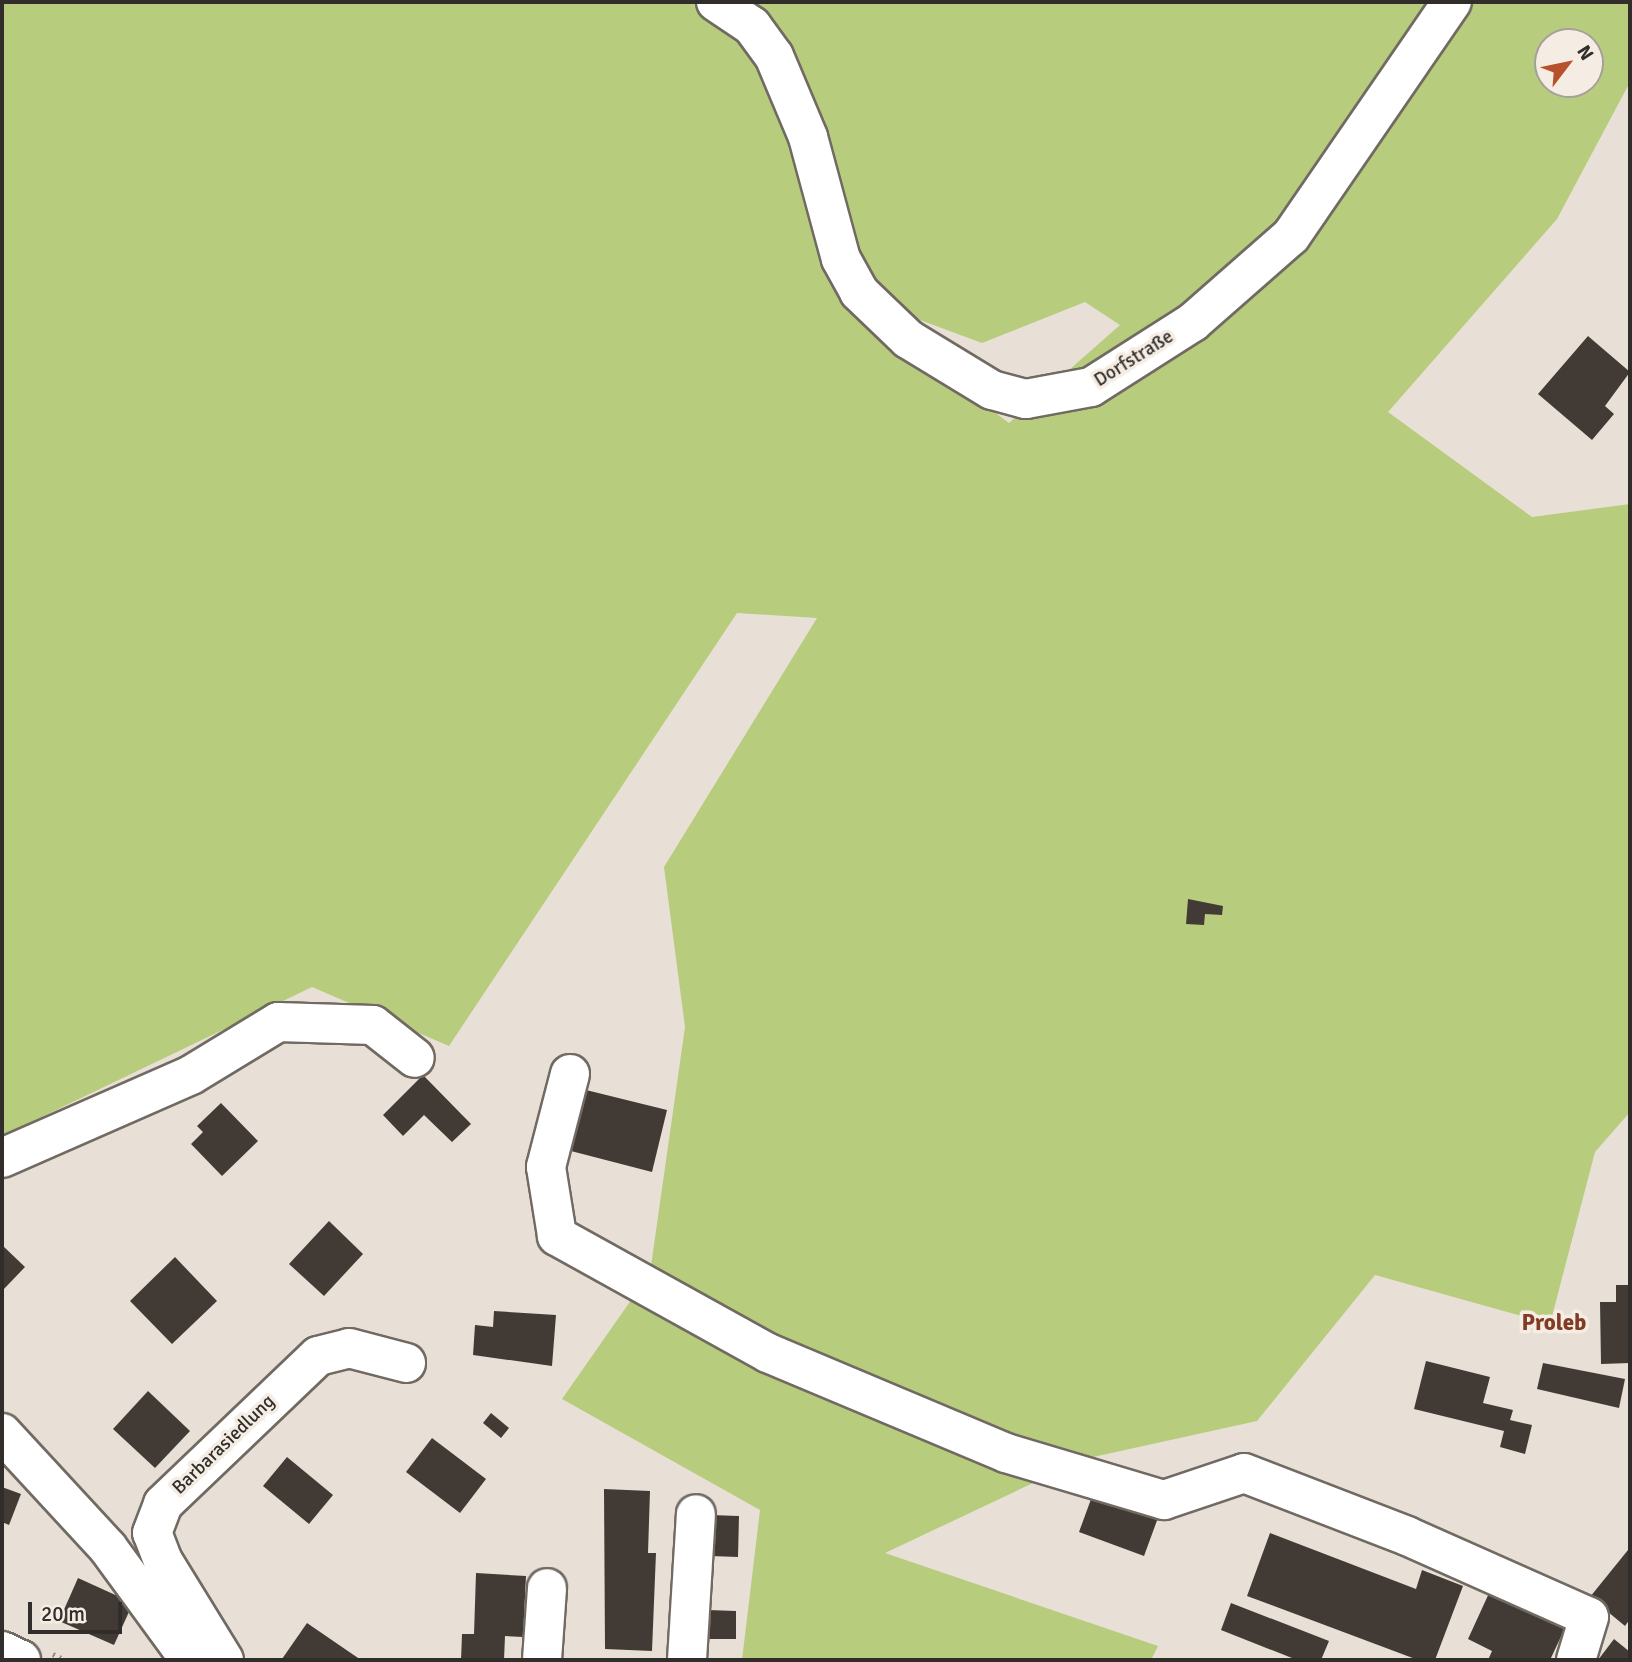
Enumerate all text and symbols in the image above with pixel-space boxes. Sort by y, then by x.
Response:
north arrow [1534,28,1604,98]
text: N [1571,41,1599,65]
street label: Dorfstraße [1090,326,1178,392]
district label: Proleb [1522,1309,1586,1337]
street label: Barbarasiedlung [168,1390,280,1500]
scale bar [32,1588,126,1632]
text: 20 m [41,1601,85,1627]

